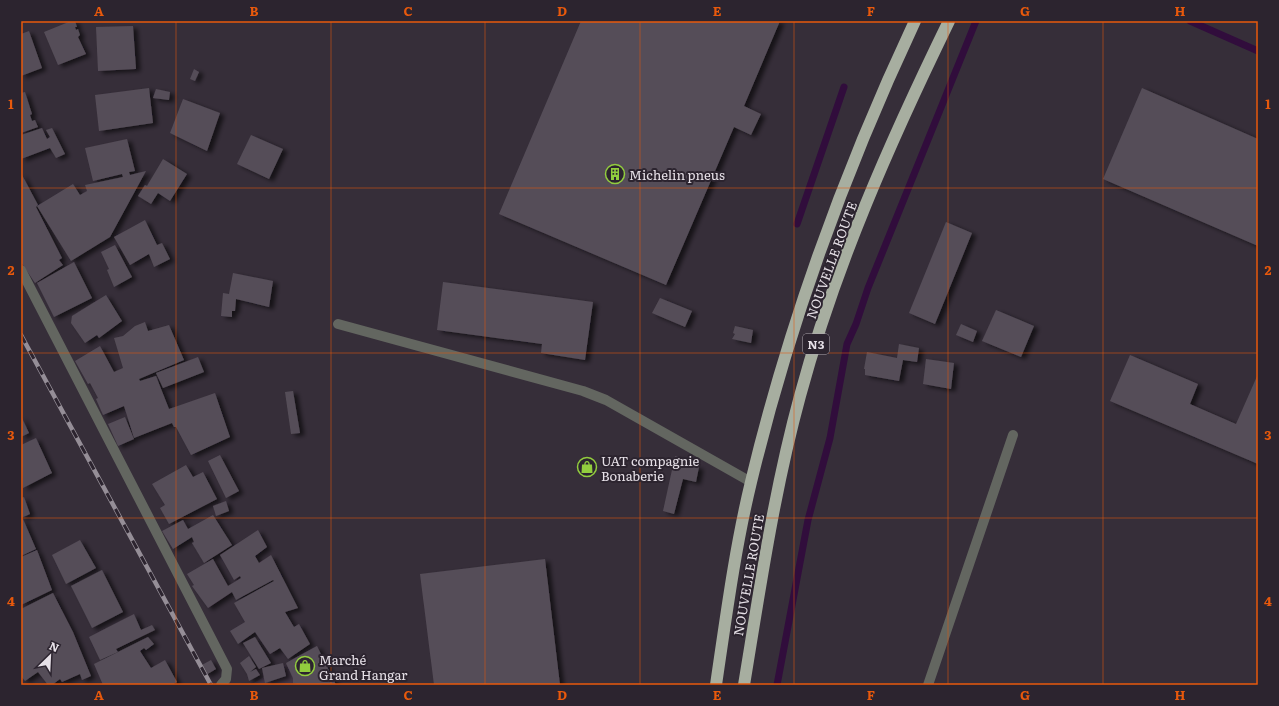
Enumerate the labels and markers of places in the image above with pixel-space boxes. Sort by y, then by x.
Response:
building icon: Michelin pneus [604,163,626,185]
place label: Michelin pneus [629,165,725,184]
place label: UAT compagnie Bonaberie [601,451,700,485]
shop icon: UAT compagnie Bonaberie [576,456,598,478]
place label: Marché Grand Hangar [319,650,408,684]
shop icon: Marché Grand Hangar [294,655,316,677]

